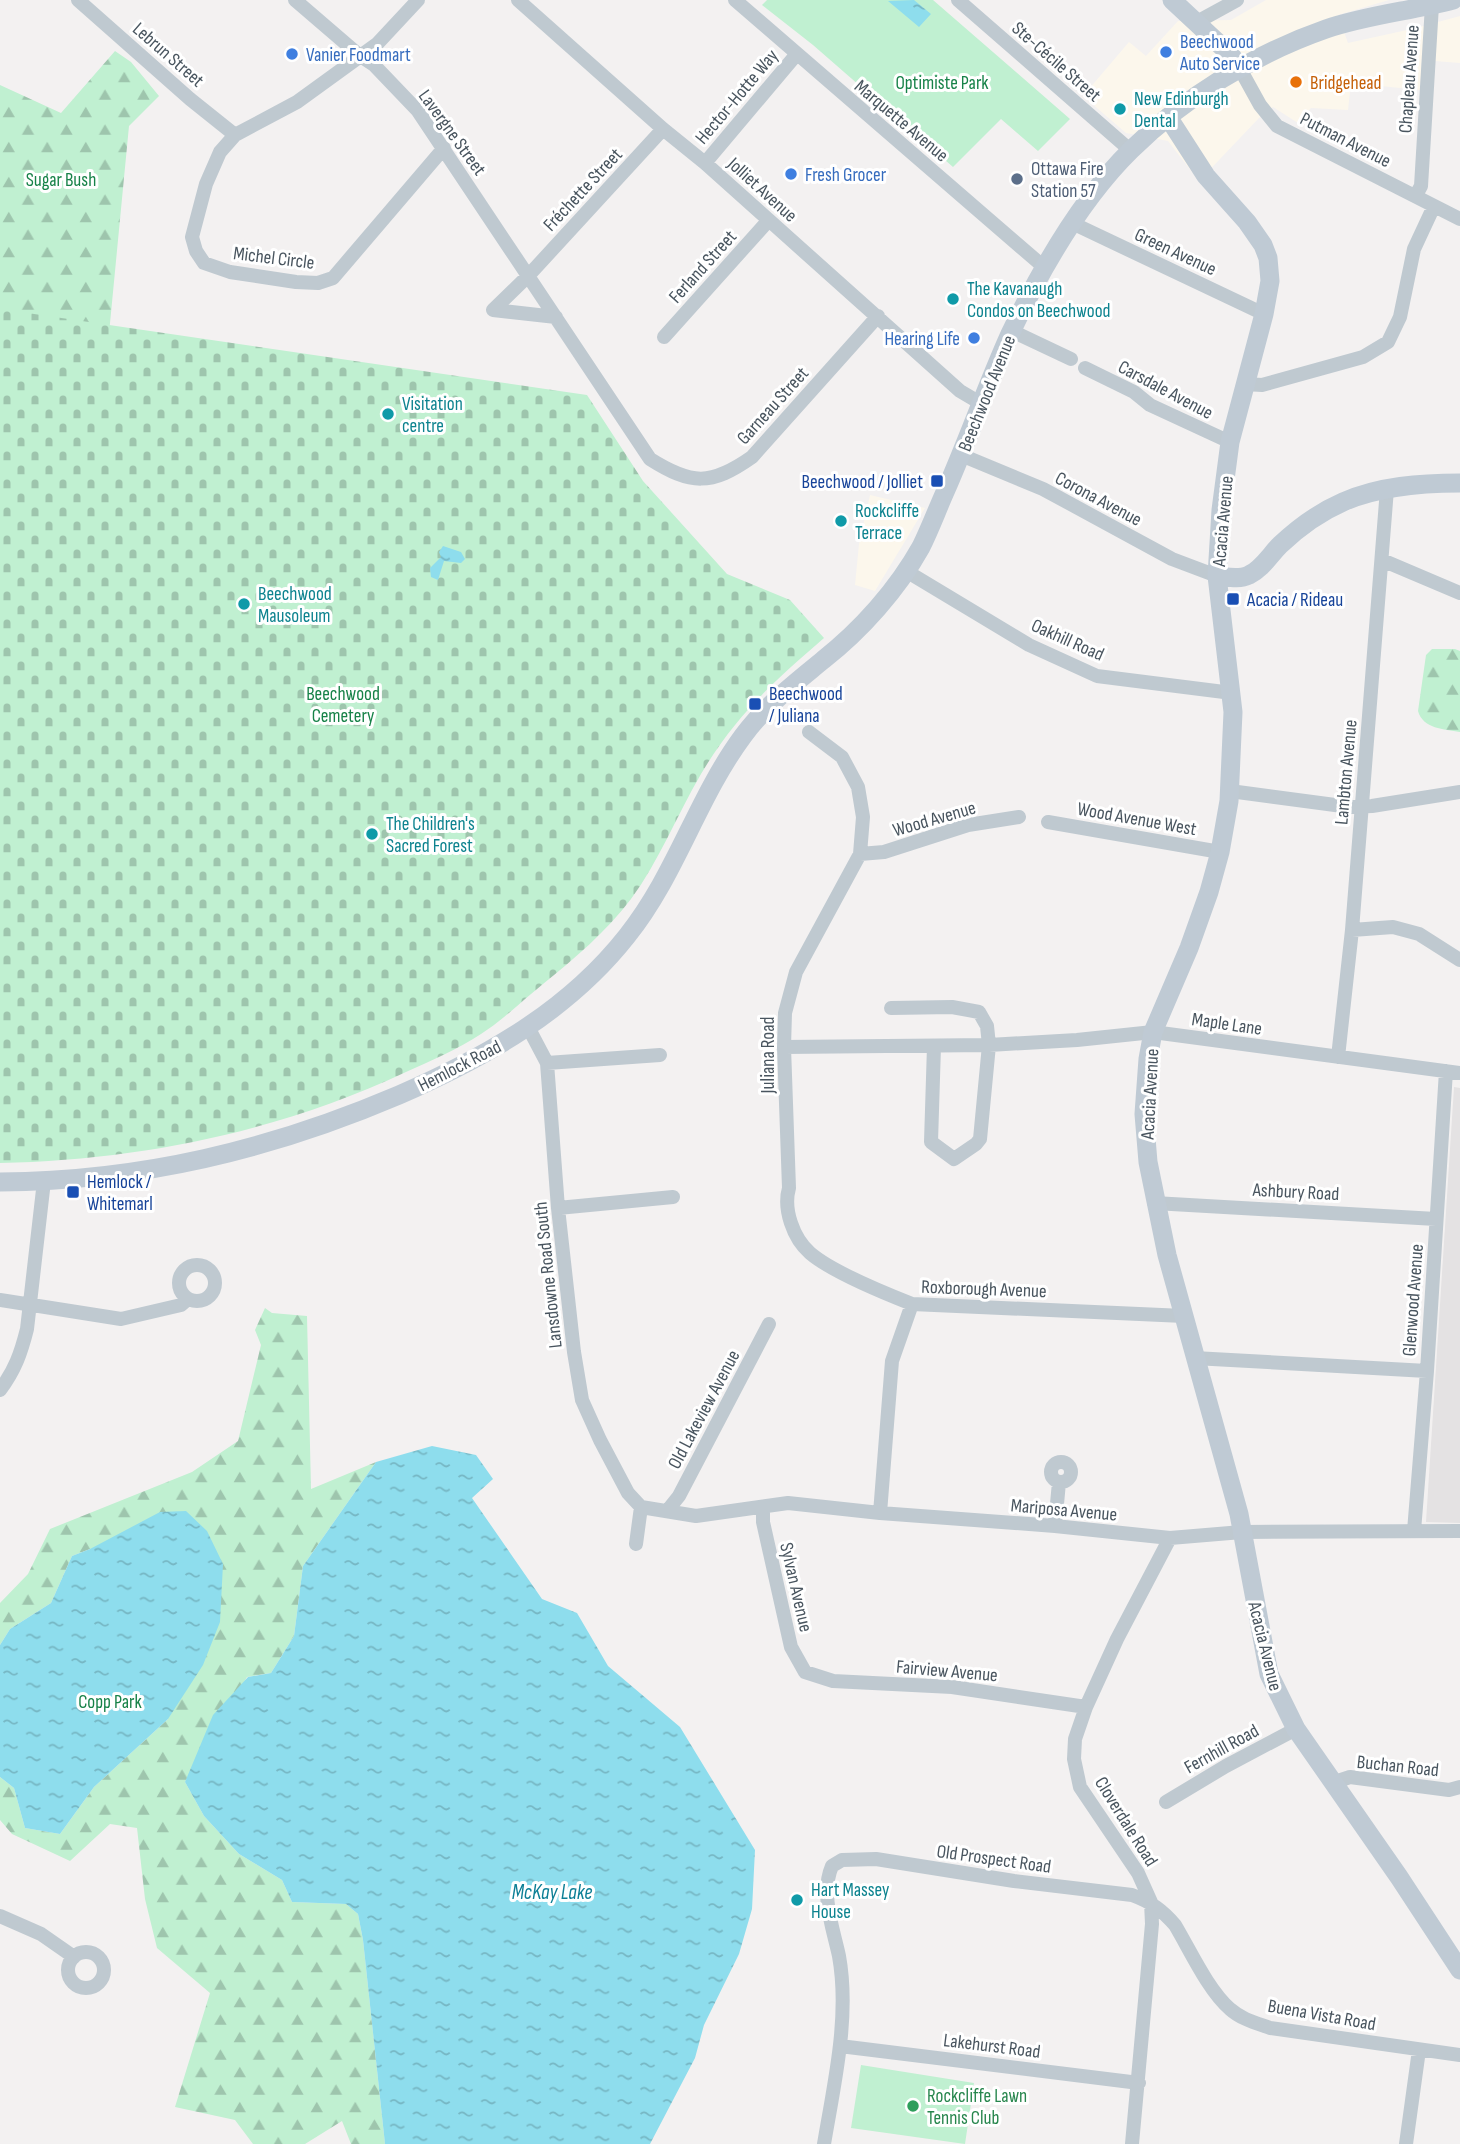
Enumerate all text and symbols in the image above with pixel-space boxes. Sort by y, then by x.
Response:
street label: Ste-Cécile Street [1007,17,1105,107]
street label: Lebrun Street [128,18,209,92]
street label: Chapleau Avenue [1394,24,1425,134]
place label: Beechwood Auto Service [1179,31,1260,76]
place label: Vanier Foodmart [306,44,411,67]
street label: Hector-Hotte Way [691,44,784,149]
marker: Beechwood Auto Service [1158,44,1174,60]
marker: Vanier Foodmart [284,46,300,62]
park label: Optimiste Park [895,72,989,95]
place label: Bridgehead [1310,72,1382,95]
marker: Bridgehead [1288,74,1304,90]
street label: Marquette Avenue [849,75,953,167]
street label: Lavergne Street [413,85,491,180]
place label: New Edinburgh Dental [1134,88,1229,133]
marker: New Edinburgh Dental [1112,101,1128,117]
street label: Putman Avenue [1296,108,1395,173]
street label: Fréchette Street [539,143,628,236]
street label: Jolliet Avenue [722,152,802,227]
place label: Ottawa Fire Station 57 [1031,158,1104,203]
place label: Fresh Grocer [805,164,887,187]
marker: Fresh Grocer [783,166,799,182]
park label: Sugar Bush [26,169,96,192]
marker: Ottawa Fire Station 57 [1009,171,1025,187]
street label: Green Avenue [1131,223,1220,281]
street label: Ferland Street [664,226,742,308]
street label: Michel Circle [232,242,316,275]
place label: The Kavanaugh Condos on Beechwood [967,278,1111,323]
marker: The Kavanaugh Condos on Beechwood [945,291,961,307]
place label: Hearing Life [884,328,960,351]
marker: Hearing Life [966,330,982,346]
street label: Beechwood Avenue [954,332,1021,455]
street label: Carsdale Avenue [1114,356,1217,425]
street label: Garneau Street [732,362,814,449]
place label: Visitation centre [402,393,463,438]
marker: Visitation centre [380,406,396,422]
street label: Corona Avenue [1051,467,1146,532]
place label: Beechwood / Jolliet [802,471,923,494]
marker: Beechwood / Jolliet [929,473,945,489]
street label: Acacia Avenue [1208,475,1239,568]
place label: Rockcliffe Terrace [855,500,919,545]
marker: Rockcliffe Terrace [833,513,849,529]
place label: Beechwood Mausoleum [258,583,332,628]
place label: Acacia / Rideau [1246,589,1343,612]
marker: Acacia / Rideau [1225,591,1241,607]
marker: Beechwood Mausoleum [236,596,252,612]
street label: Oakhill Road [1027,614,1107,667]
park label: Beechwood Cemetery [306,683,380,728]
place label: Beechwood / Juliana [769,683,843,728]
marker: Beechwood / Juliana [747,696,763,712]
street label: Lambton Avenue [1330,719,1363,826]
street label: Wood Avenue [890,797,979,842]
street label: Wood Avenue West [1075,798,1198,841]
place label: The Children's Sacred Forest [386,813,475,858]
marker: The Children's Sacred Forest [364,826,380,842]
street label: Maple Lane [1190,1008,1263,1041]
street label: Juliana Road [757,1017,780,1094]
street label: Hemlock Road [414,1036,505,1097]
street label: Acacia Avenue [1137,1048,1164,1141]
place label: Hemlock / Whitemarl [87,1171,153,1216]
street label: Ashbury Road [1251,1179,1340,1206]
marker: Hemlock / Whitemarl [65,1184,81,1200]
street label: Lansdowne Road South [529,1201,568,1349]
street label: Glenwood Avenue [1398,1243,1429,1357]
street label: Roxborough Avenue [921,1276,1047,1303]
street label: Old Lakeview Avenue [663,1346,745,1473]
street label: Mariposa Avenue [1010,1494,1118,1527]
street label: Sylvan Avenue [774,1540,817,1634]
street label: Acacia Avenue [1242,1598,1287,1693]
street label: Fairview Avenue [895,1656,999,1687]
park label: Copp Park [78,1691,142,1714]
street label: Fernhill Road [1180,1719,1263,1779]
street label: Buchan Road [1356,1751,1440,1782]
street label: Cloverdale Road [1089,1773,1162,1871]
street label: Old Prospect Road [935,1840,1052,1879]
place label: Hart Massey House [811,1879,890,1924]
water label: McKay Lake [512,1880,592,1905]
marker: Hart Massey House [789,1892,805,1908]
street label: Buena Vista Road [1266,1995,1377,2036]
street label: Lakehurst Road [942,2029,1042,2064]
place label: Rockcliffe Lawn Tennis Club [927,2085,1027,2130]
marker: Rockcliffe Lawn Tennis Club [905,2098,921,2114]

